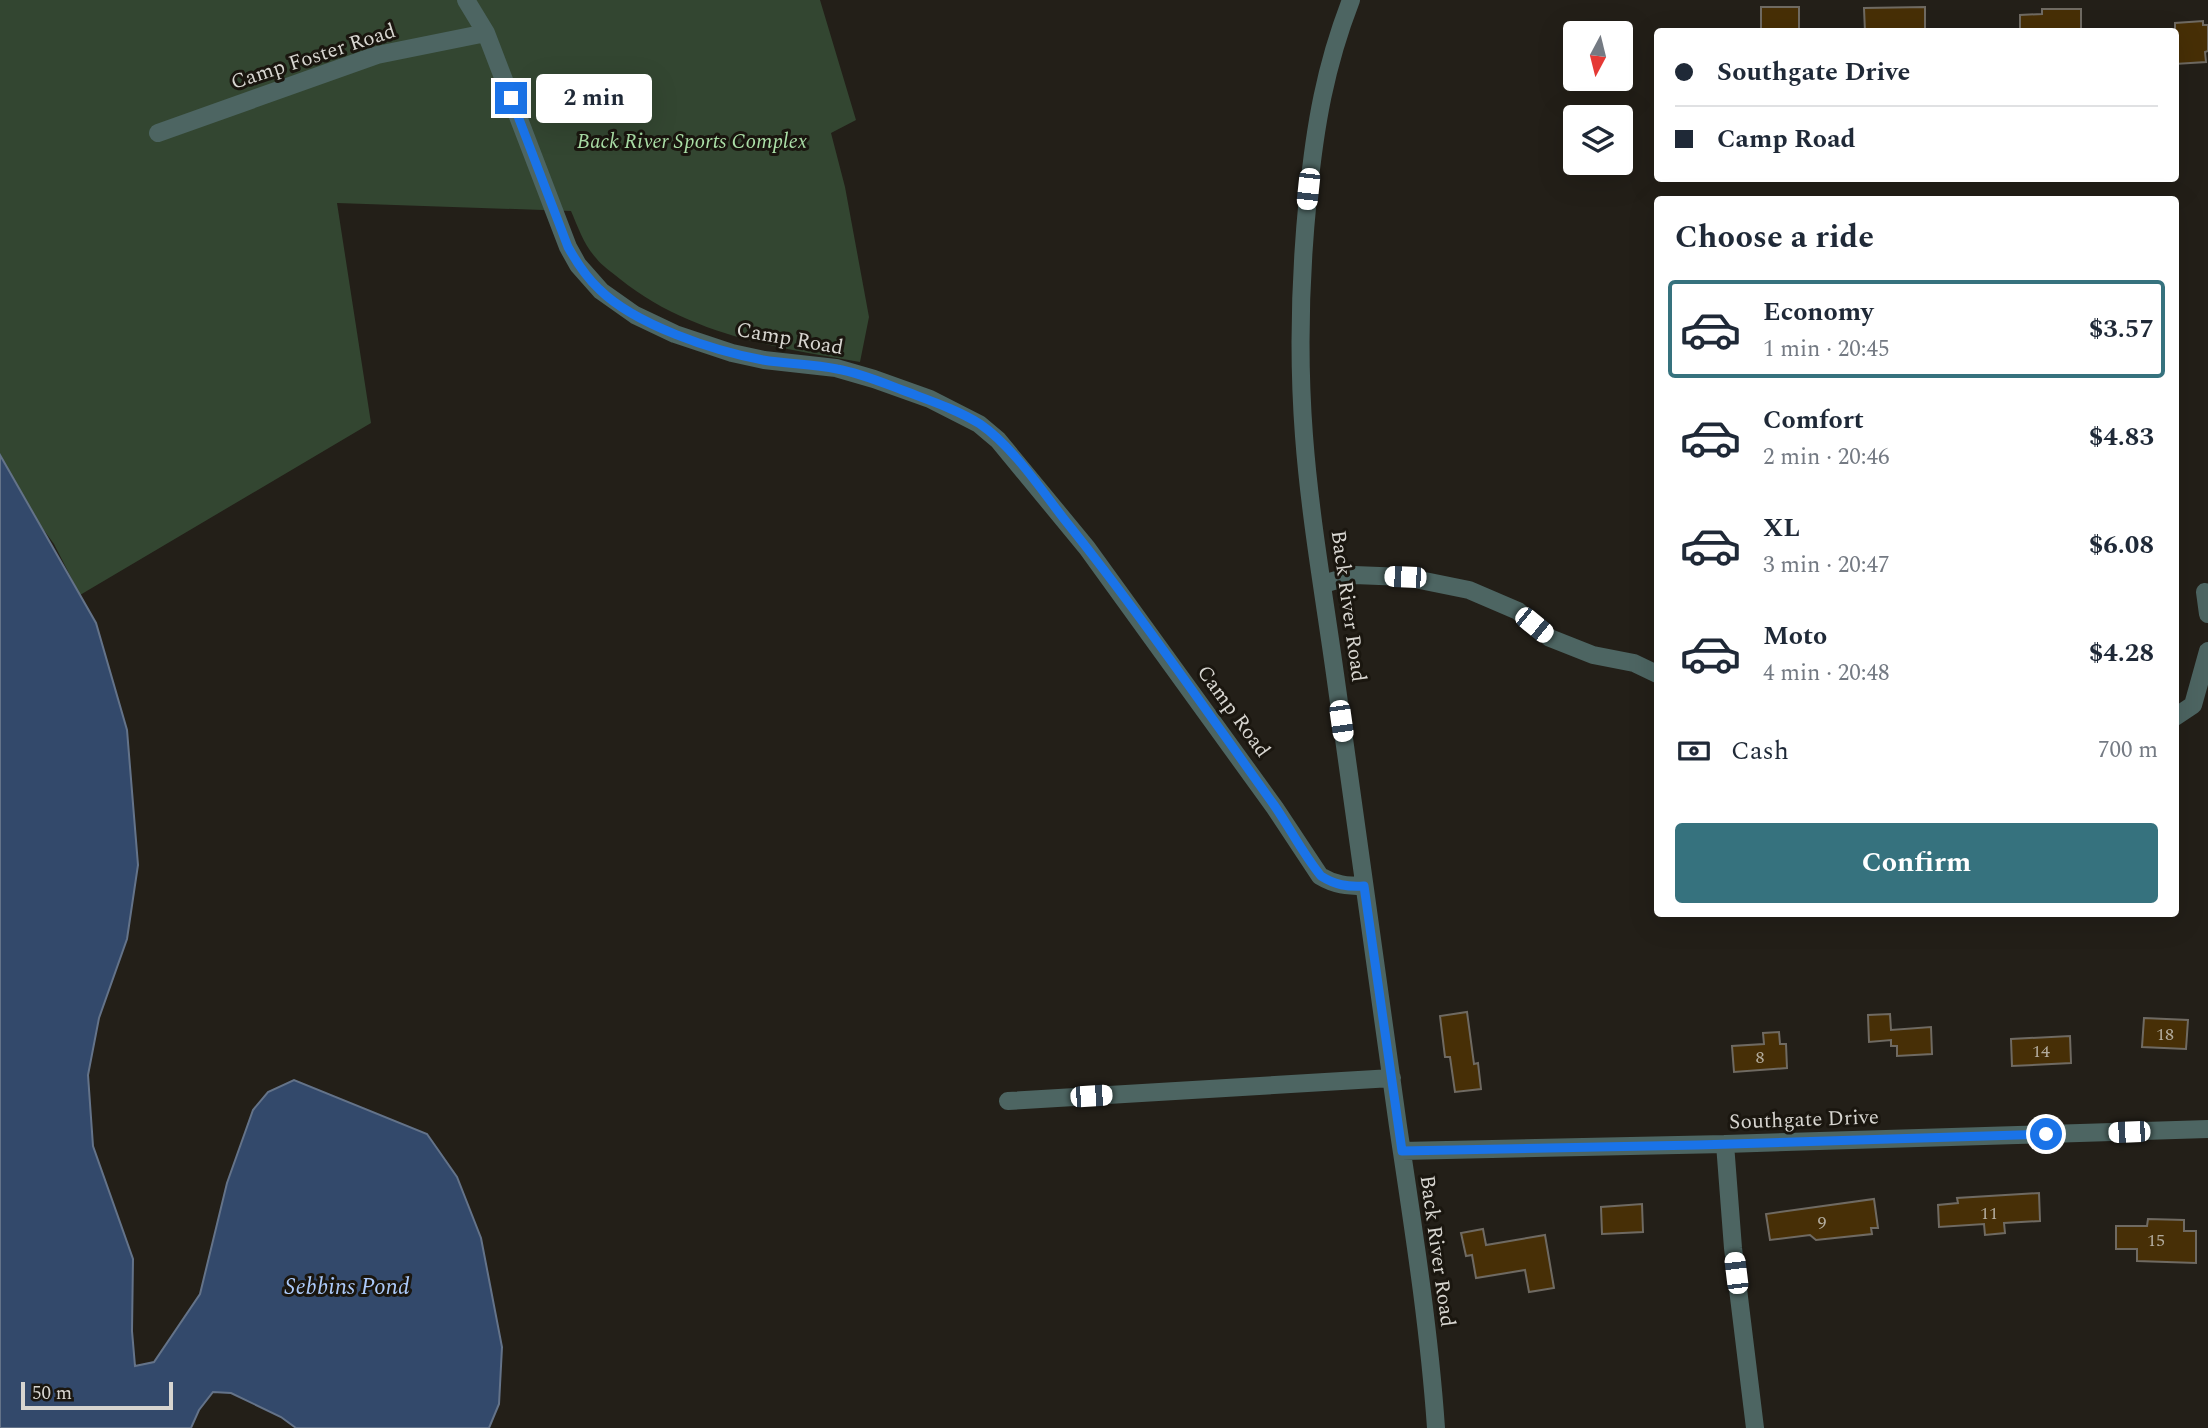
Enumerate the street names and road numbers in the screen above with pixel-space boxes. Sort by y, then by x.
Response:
street label: Camp Foster Road [227,15,400,99]
street label: Camp Road [734,314,846,364]
street label: Back River Road [1322,528,1374,684]
street label: Camp Road [1188,658,1278,765]
street label: Southgate Drive [1728,1101,1880,1139]
street label: Back River Road [1411,1173,1463,1329]

